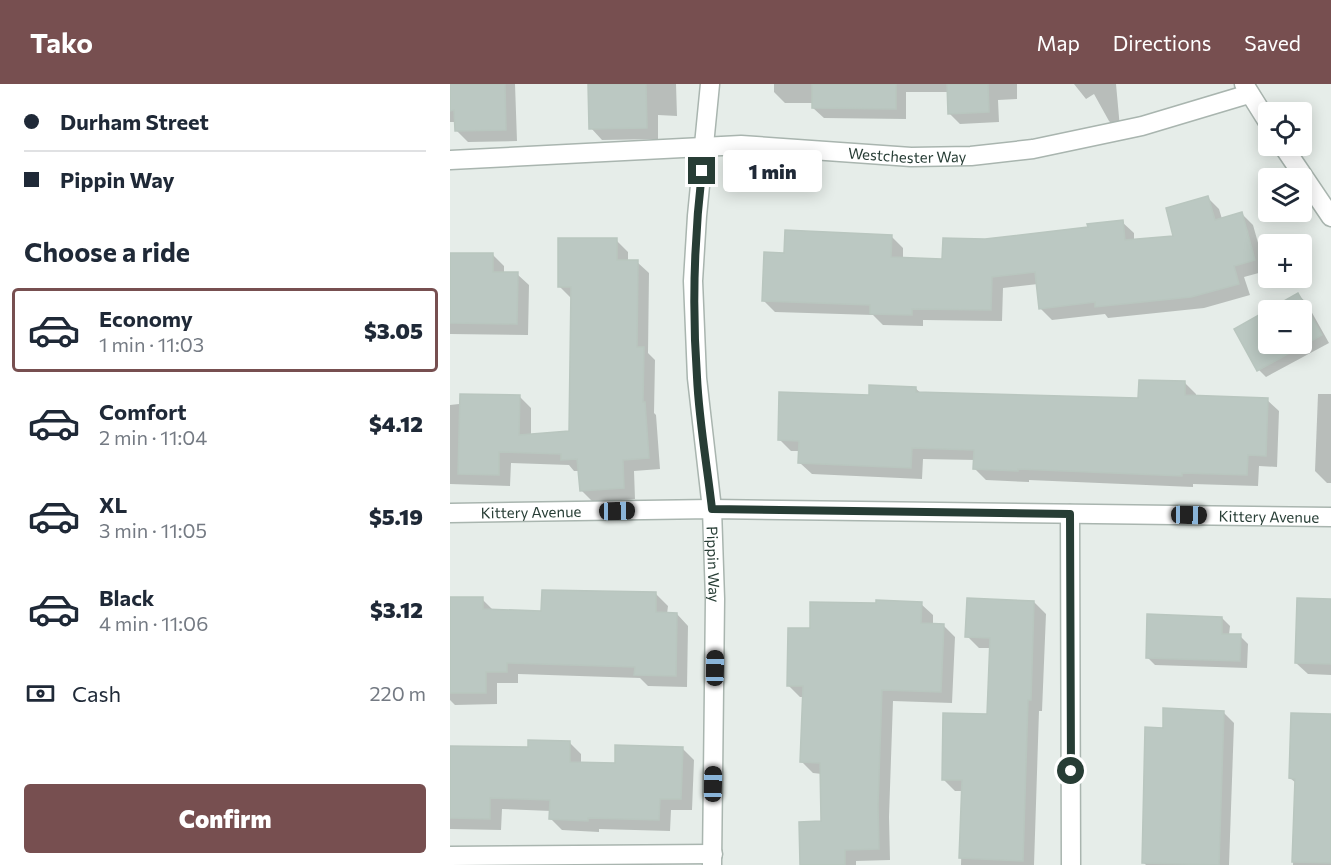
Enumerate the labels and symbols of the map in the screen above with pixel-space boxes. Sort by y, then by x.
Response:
street label: Westchester Way [847,144,967,166]
callout: 1 min [723,150,822,192]
route end [688,157,715,184]
street label: Kittery Avenue [480,502,582,522]
car [599,502,635,520]
car [1171,506,1207,524]
street label: Kittery Avenue [1218,507,1319,526]
street label: Pippin Way [704,526,724,603]
car [706,650,724,686]
route start [1057,757,1084,784]
car [704,766,722,802]

